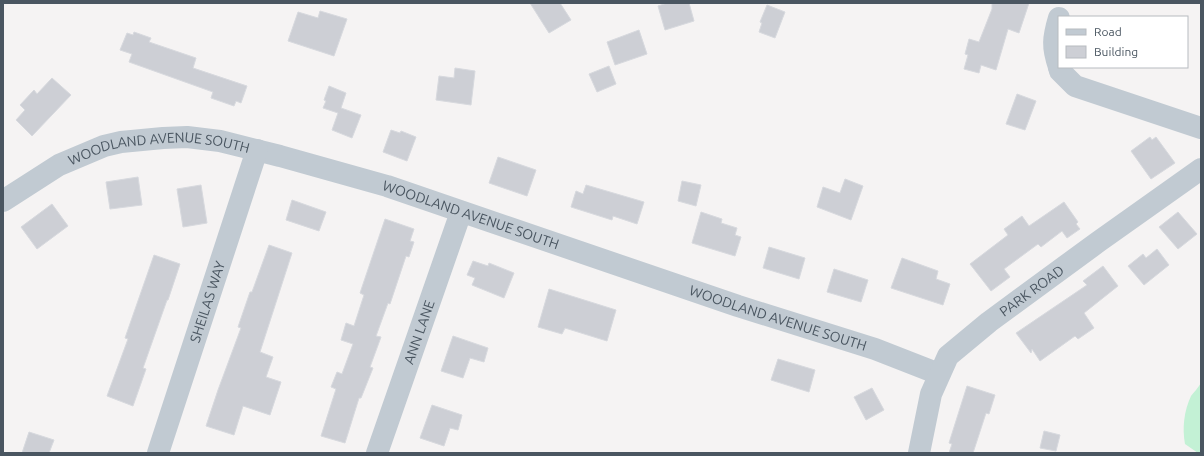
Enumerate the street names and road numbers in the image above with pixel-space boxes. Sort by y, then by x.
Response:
street label: WOODLAND AVENUE SOUTH [66,129,251,168]
street label: WOODLAND AVENUE SOUTH [381,177,561,252]
street label: SHEILAS WAY [187,259,228,345]
street label: PARK ROAD [996,262,1067,320]
street label: WOODLAND AVENUE SOUTH [687,282,869,354]
street label: ANN LANE [401,298,438,366]

